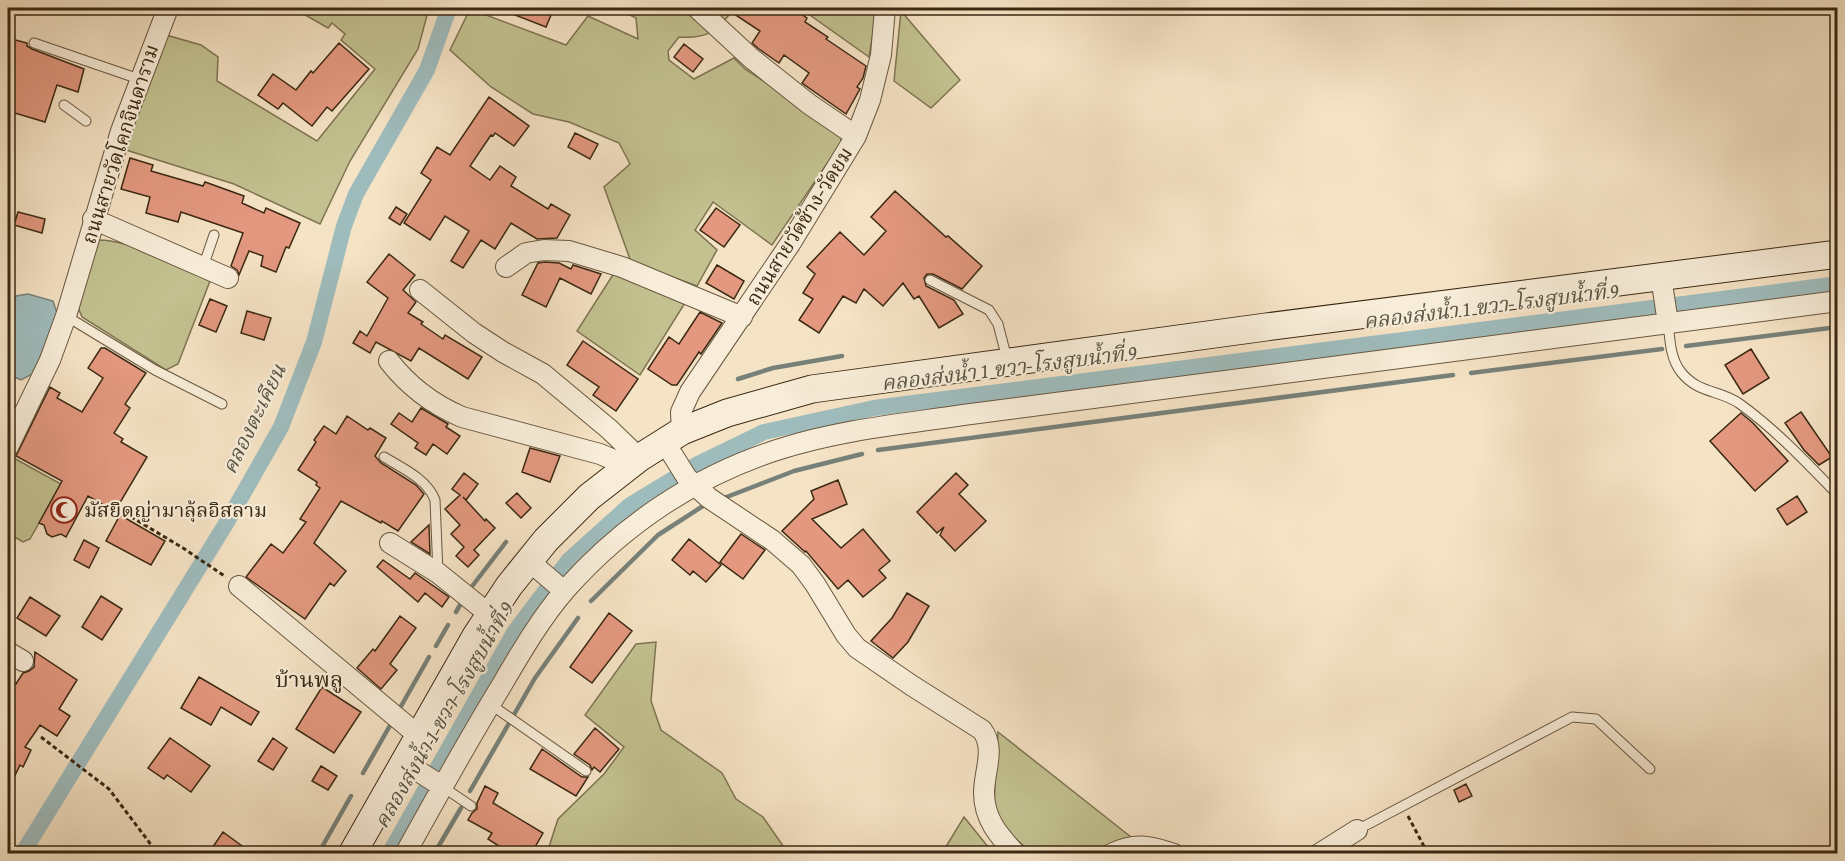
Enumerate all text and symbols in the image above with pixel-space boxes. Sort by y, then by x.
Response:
street label: ถนนสายวัดโคกจินดาราม [74,40,166,247]
street label: ถนนสายวัดช้าง-วัดยม [738,141,859,311]
water label: คลองส่งน้ำ 1 ขวา-โรงสูบน้ำที่ 9 [1361,274,1621,337]
water label: คลองส่งน้ำ 1 ขวา-โรงสูบน้ำที่ 9 [879,336,1139,399]
water label: คลองตะเคียน [214,358,294,479]
mosque icon: มัสยิดญ่ามาลุ้ลอิสลาม [49,495,79,525]
place label: มัสยิดญ่ามาลุ้ลอิสลาม [84,495,267,524]
water label: คลองส่งน้ำ 1 ขวา-โรงสูบน้ำที่ 9 [366,595,521,834]
district label: บ้านพลู [275,663,343,695]

